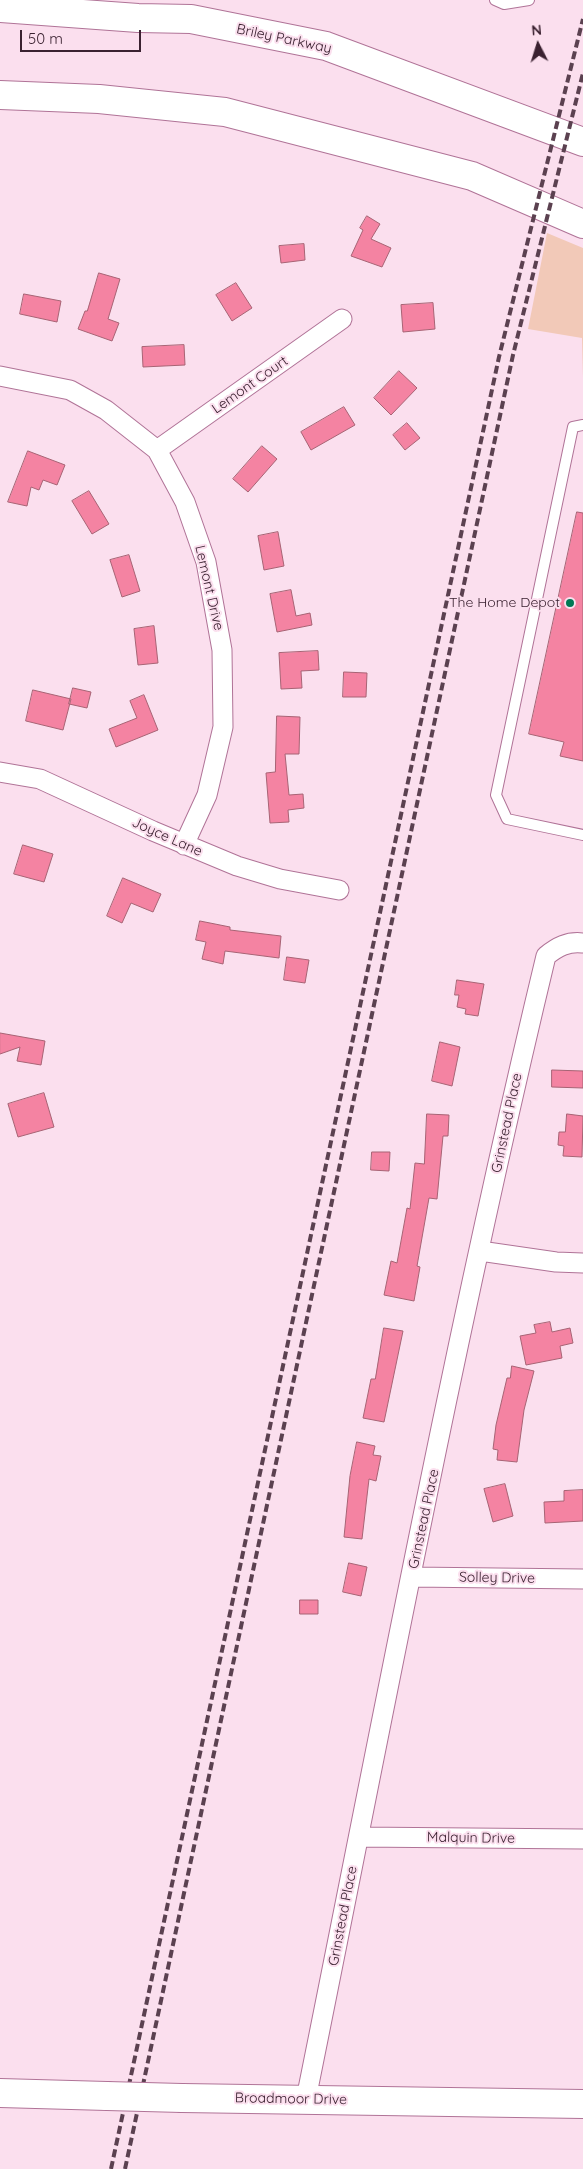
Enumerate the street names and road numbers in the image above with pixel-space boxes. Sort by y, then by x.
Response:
street label: Briley Parkway [235,21,333,57]
street label: Lemont Court [209,353,291,417]
street label: Lemont Drive [191,544,227,632]
street label: Joyce Lane [129,814,205,860]
street label: Grinstead Place [488,1072,526,1174]
street label: Grinstead Place [405,1468,443,1570]
street label: Solley Drive [459,1569,535,1587]
street label: Malquin Drive [427,1829,515,1847]
street label: Grinstead Place [325,1865,361,1967]
street label: Broadmoor Drive [235,2090,347,2108]

